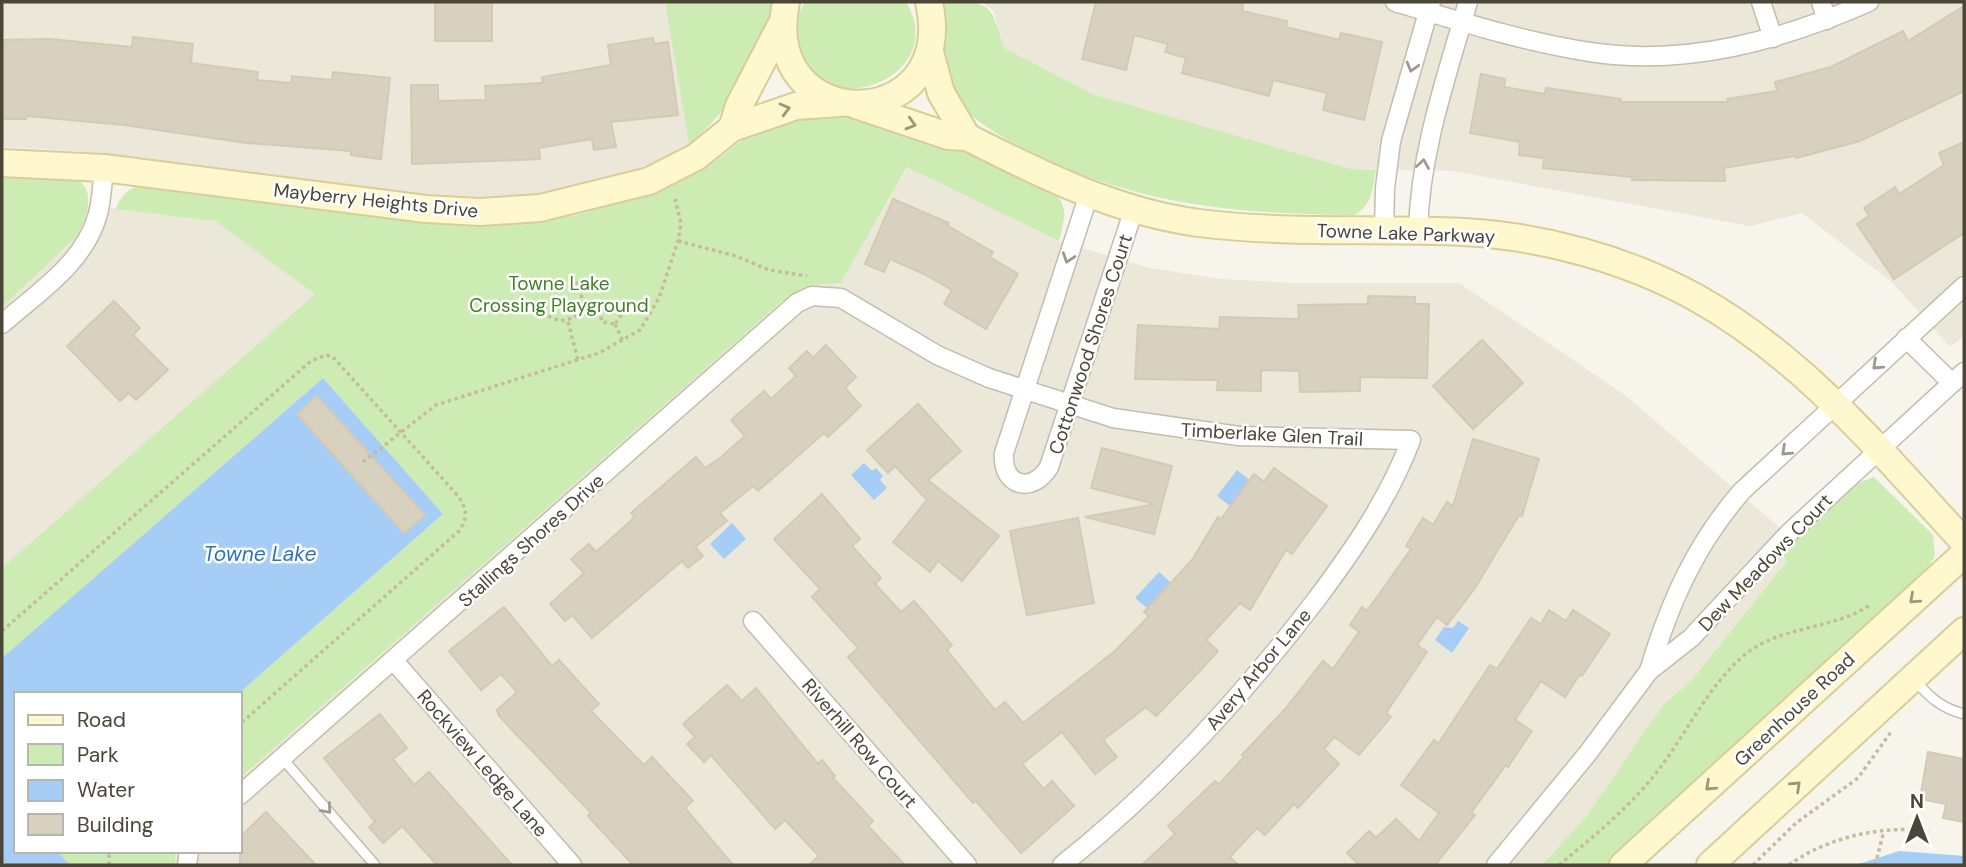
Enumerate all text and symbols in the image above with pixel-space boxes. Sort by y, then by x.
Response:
one-way arrow [1406,61,1420,73]
one-way arrow [779,103,791,117]
one-way arrow [905,115,917,130]
one-way arrow [1415,158,1430,169]
street label: Mayberry Heights Drive [272,177,480,224]
street label: Towne Lake Parkway [1316,218,1496,249]
street label: Cottonwood Shores Court [1043,231,1138,458]
one-way arrow [1061,252,1076,264]
park label: Towne Lake Crossing Playground [469,271,649,318]
one-way arrow [1872,357,1885,369]
street label: Timberlake Glen Trail [1180,417,1364,452]
one-way arrow [1781,442,1794,455]
street label: Stallings Shores Drive [453,468,610,613]
street label: Dew Meadows Court [1693,488,1838,637]
water label: Towne Lake [203,540,317,568]
one-way arrow [1909,591,1922,604]
street label: Avery Arbor Lane [1200,603,1317,735]
street label: Greenhouse Road [1729,647,1860,772]
street label: Riverhill Row Court [797,673,923,813]
street label: Rockview Ledge Lane [412,684,554,842]
legend [14,692,242,853]
text: Road [77,706,126,734]
text: Park [77,741,119,769]
text: Water [77,776,135,804]
one-way arrow [1705,778,1718,790]
one-way arrow [1788,781,1801,794]
north arrow [1882,783,1952,853]
text: N [1910,789,1924,814]
one-way arrow [318,801,331,814]
text: Building [77,811,154,839]

